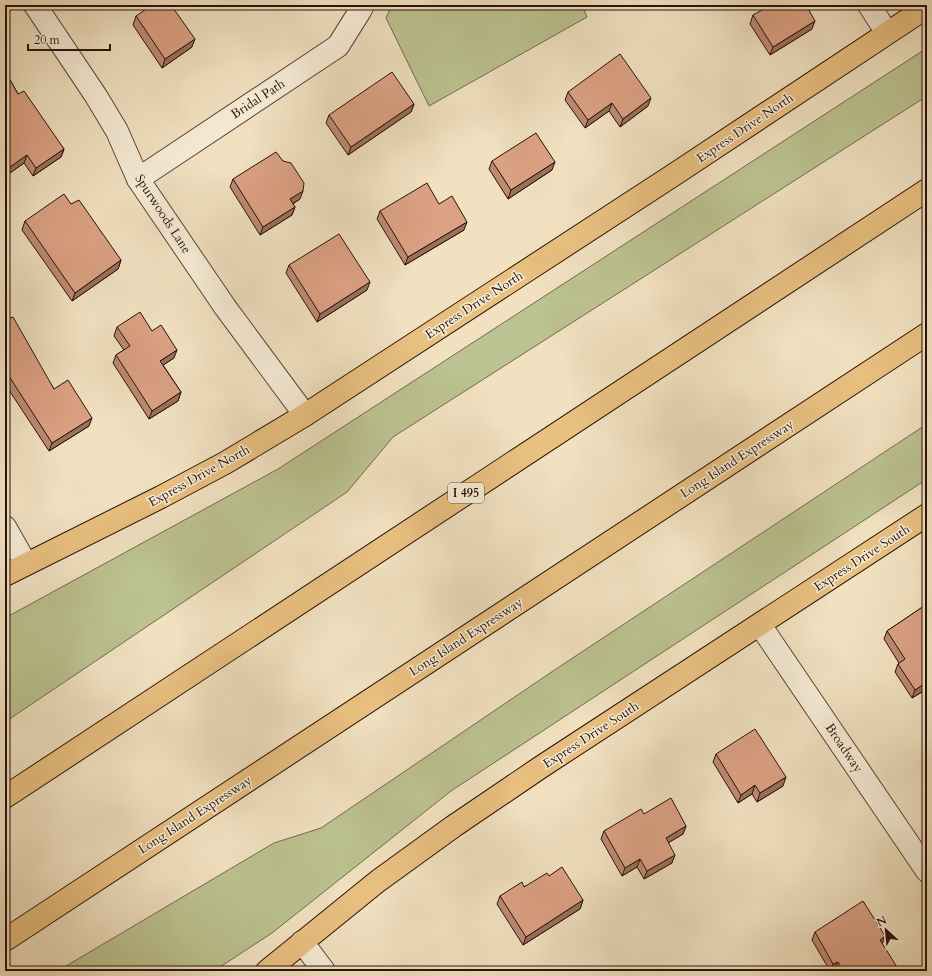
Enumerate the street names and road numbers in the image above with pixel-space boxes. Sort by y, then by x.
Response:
street label: Bridal Path [227,75,289,123]
street label: Express Drive North [693,89,797,167]
street label: Spurwoods Lane [131,171,195,257]
street label: Express Drive North [422,267,526,343]
street label: Long Island Expressway [677,415,797,503]
street label: Express Drive North [145,441,253,511]
road number: I 495 [448,483,484,503]
street label: Express Drive South [811,520,913,596]
street label: Long Island Expressway [406,593,526,681]
street label: Express Drive South [540,697,642,773]
street label: Broadway [821,720,867,776]
street label: Long Island Expressway [135,771,255,859]

